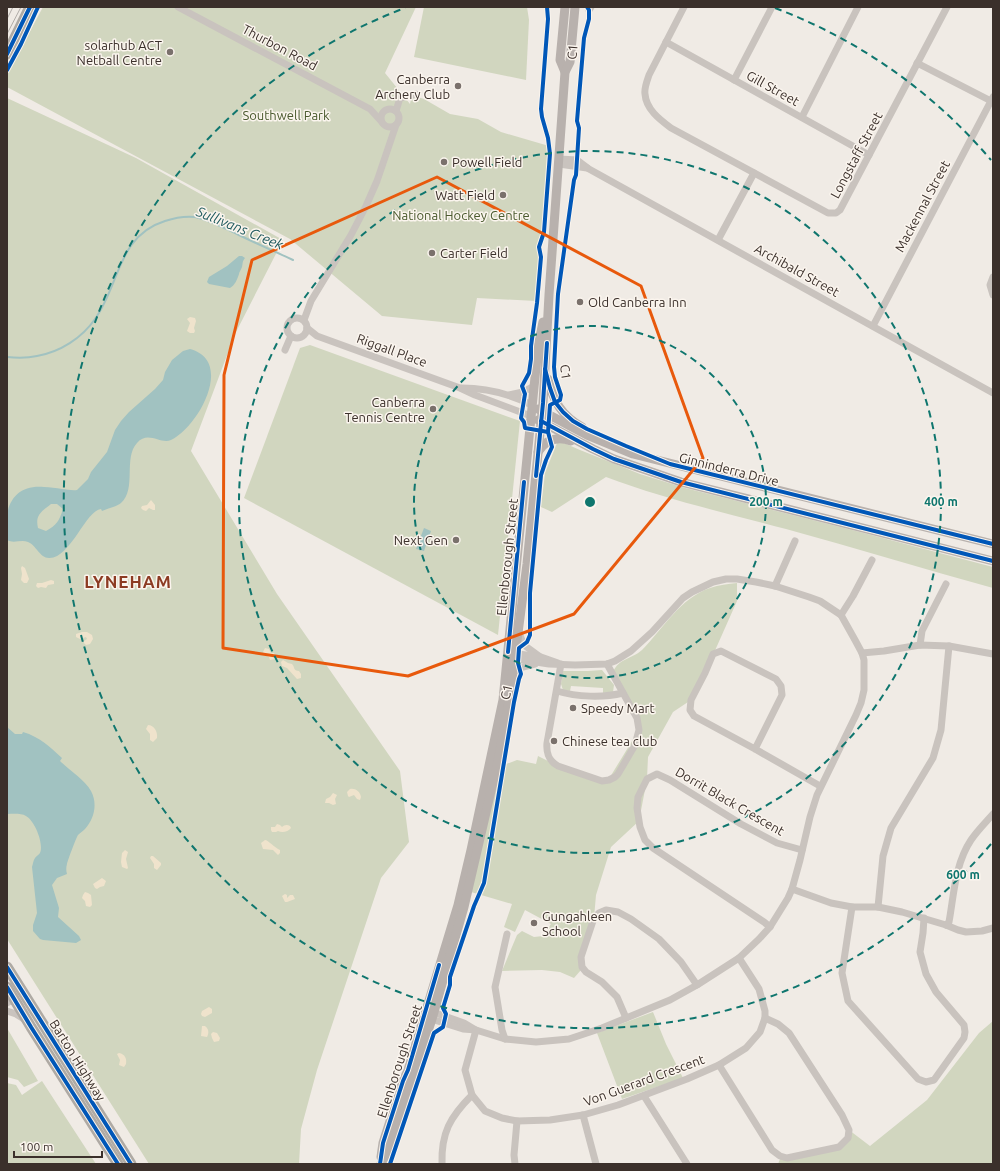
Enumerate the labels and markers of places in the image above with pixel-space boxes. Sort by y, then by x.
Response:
place label: solarhub ACT Netball Centre [77,38,162,67]
marker: solarhub ACT Netball Centre [165,47,175,57]
place label: Canberra Archery Club [375,72,450,101]
marker: Canberra Archery Club [453,81,463,91]
place label: Powell Field [452,155,522,169]
marker: Powell Field [439,157,449,167]
place label: Watt Field [435,188,495,202]
marker: Watt Field [498,190,508,200]
place label: Carter Field [440,246,508,260]
marker: Carter Field [427,248,437,258]
place label: Old Canberra Inn [588,295,687,309]
marker: Old Canberra Inn [575,297,585,307]
place label: Canberra Tennis Centre [345,395,425,424]
marker: Canberra Tennis Centre [428,404,438,414]
centre of rings [583,495,597,509]
place label: Next Gen [394,533,448,547]
marker: Next Gen [451,535,461,545]
place label: Speedy Mart [581,701,655,715]
marker: Speedy Mart [568,703,578,713]
place label: Chinese tea club [562,734,657,748]
marker: Chinese tea club [549,736,559,746]
place label: Gungahleen School [542,909,612,938]
marker: Gungahleen School [529,918,539,928]

